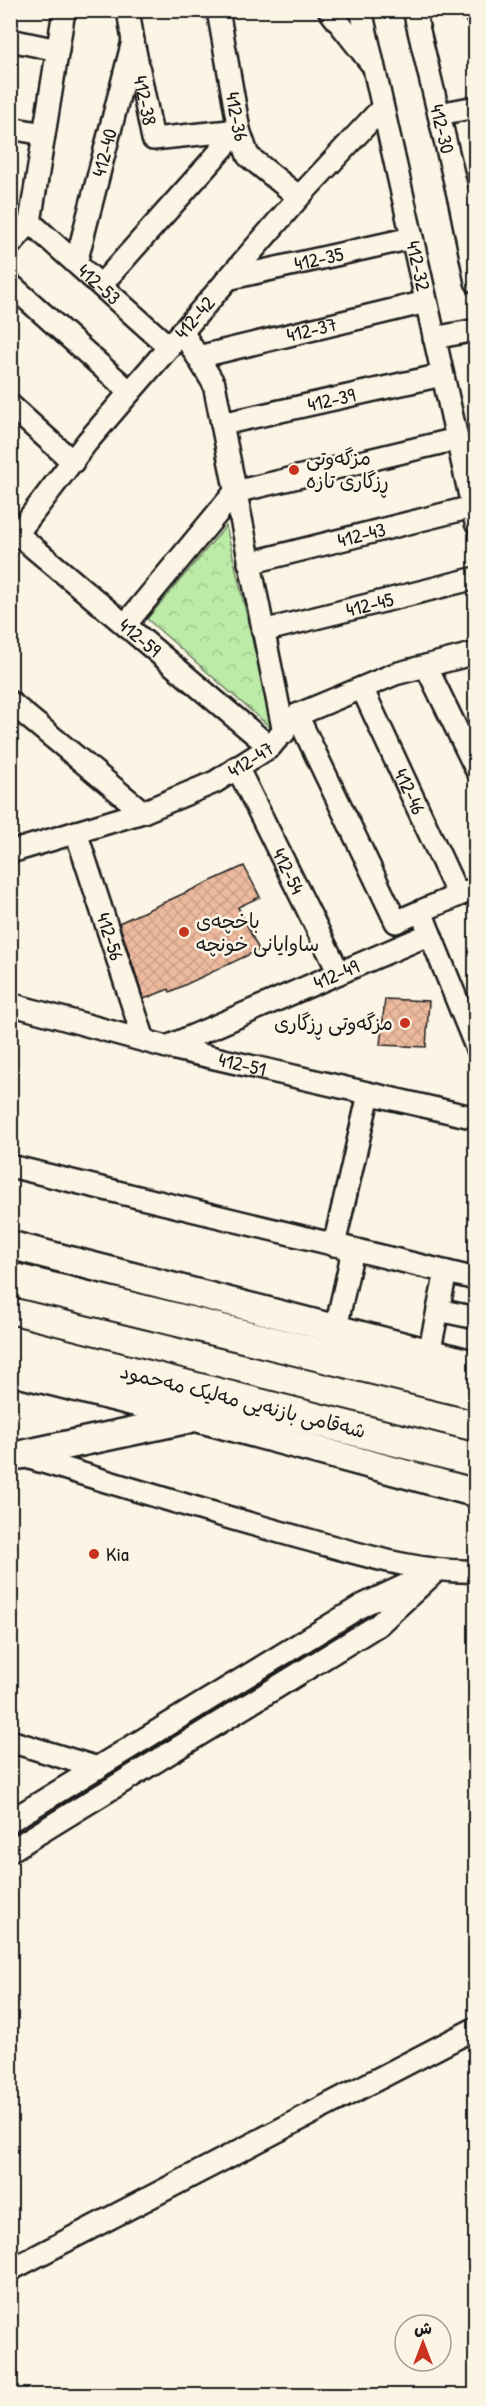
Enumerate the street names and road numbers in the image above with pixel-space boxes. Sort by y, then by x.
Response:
street label: 412-38 [127,73,164,127]
street label: 412-36 [220,90,256,144]
street label: 412-30 [424,101,462,156]
street label: 412-40 [85,125,123,179]
street label: 412-32 [400,238,438,294]
street label: 412-35 [291,240,346,277]
street label: 412-53 [72,257,127,310]
street label: 412-42 [168,289,221,345]
street label: 412-37 [284,310,340,348]
street label: 412-39 [305,381,358,418]
street label: 412-43 [334,515,388,553]
street label: 412-45 [343,585,397,623]
street label: 412-59 [113,611,167,663]
street label: 412-47 [222,734,279,784]
street label: 412-46 [388,764,433,819]
street label: 412-54 [266,843,312,898]
street label: 412-56 [90,909,131,964]
street label: 412-49 [309,952,363,996]
street label: 412-51 [216,1045,269,1082]
street label: شەقامی بازنەیی مەلیک مەحمود [117,1357,369,1444]

